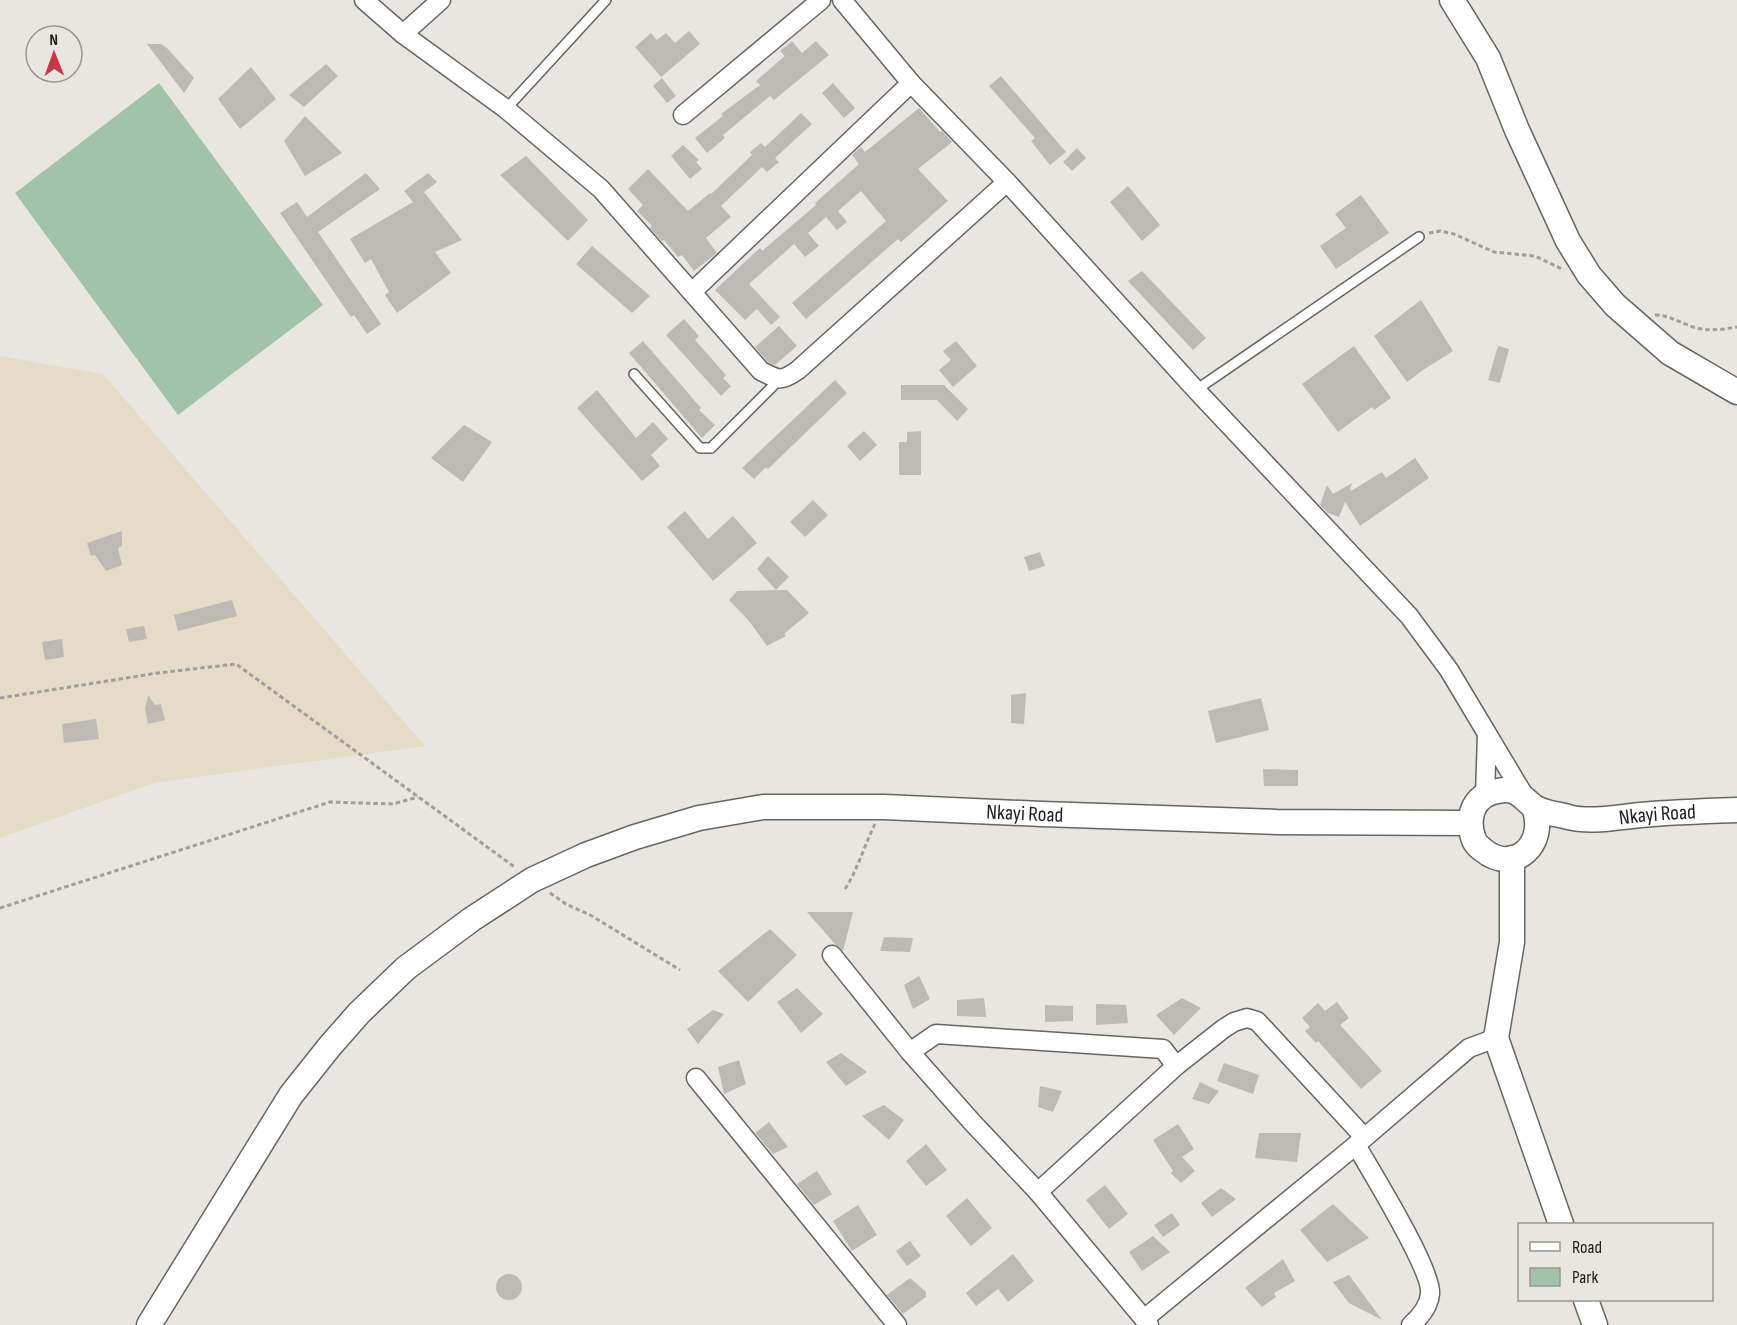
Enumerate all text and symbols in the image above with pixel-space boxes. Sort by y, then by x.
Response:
north arrow [24,24,84,84]
text: N [49,31,58,50]
street label: Nkayi Road [1617,799,1696,830]
street label: Nkayi Road [986,800,1064,828]
legend [1518,1223,1713,1301]
text: Road [1572,1237,1602,1258]
text: Park [1572,1267,1598,1288]

